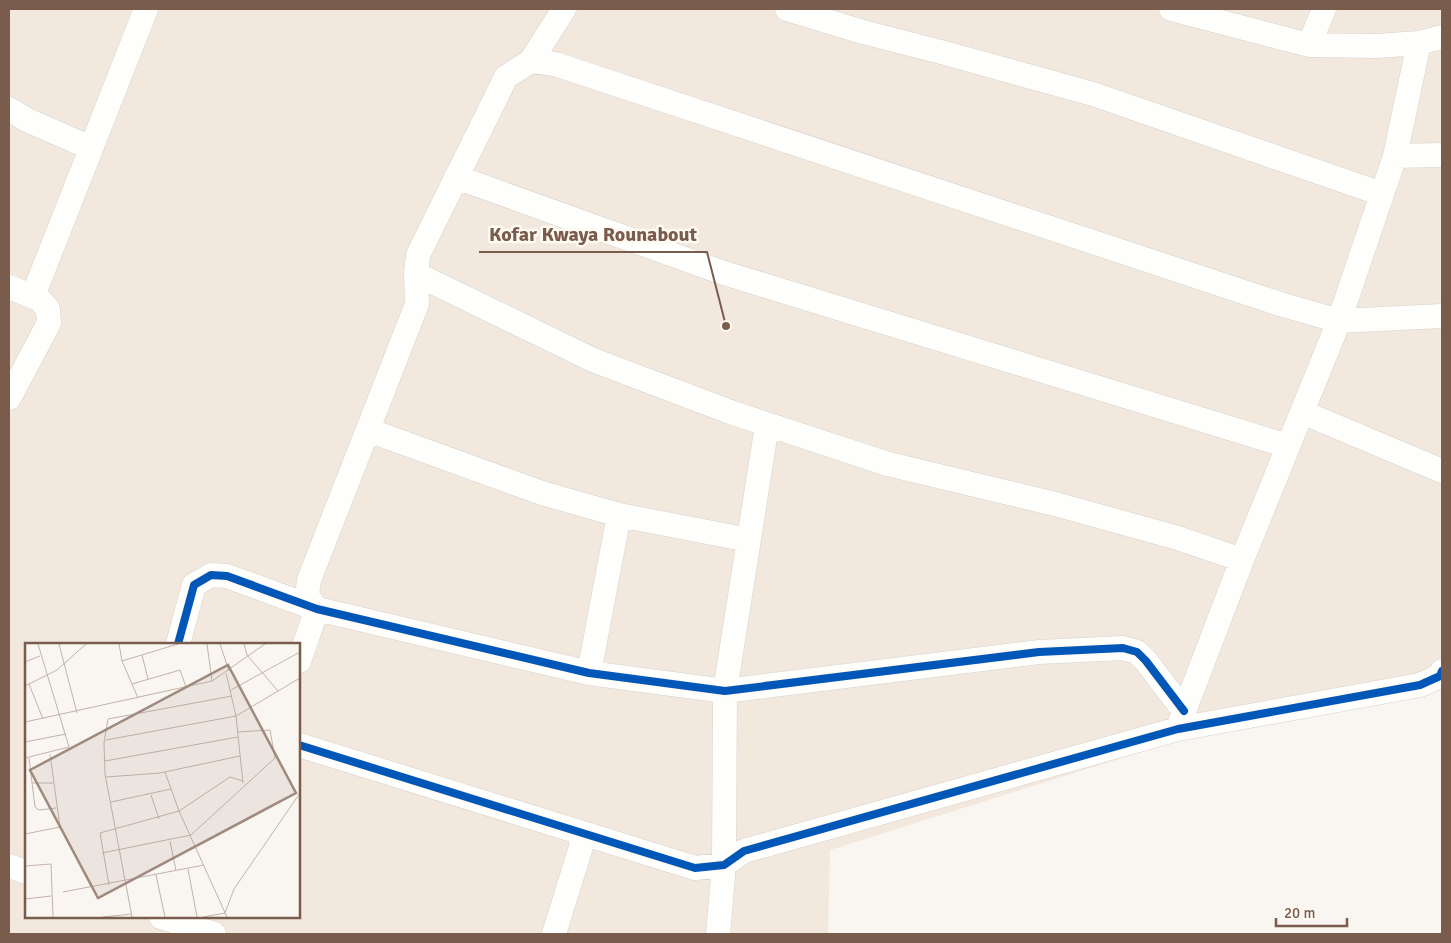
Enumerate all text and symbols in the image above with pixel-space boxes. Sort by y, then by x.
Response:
callout: Kofar Kwaya Rounabout [479,217,707,252]
text: Kofar Kwaya Rounabout [489,222,697,247]
inset map [25,643,300,918]
scale bar [1276,896,1347,928]
text: 20 m [1284,904,1315,922]

